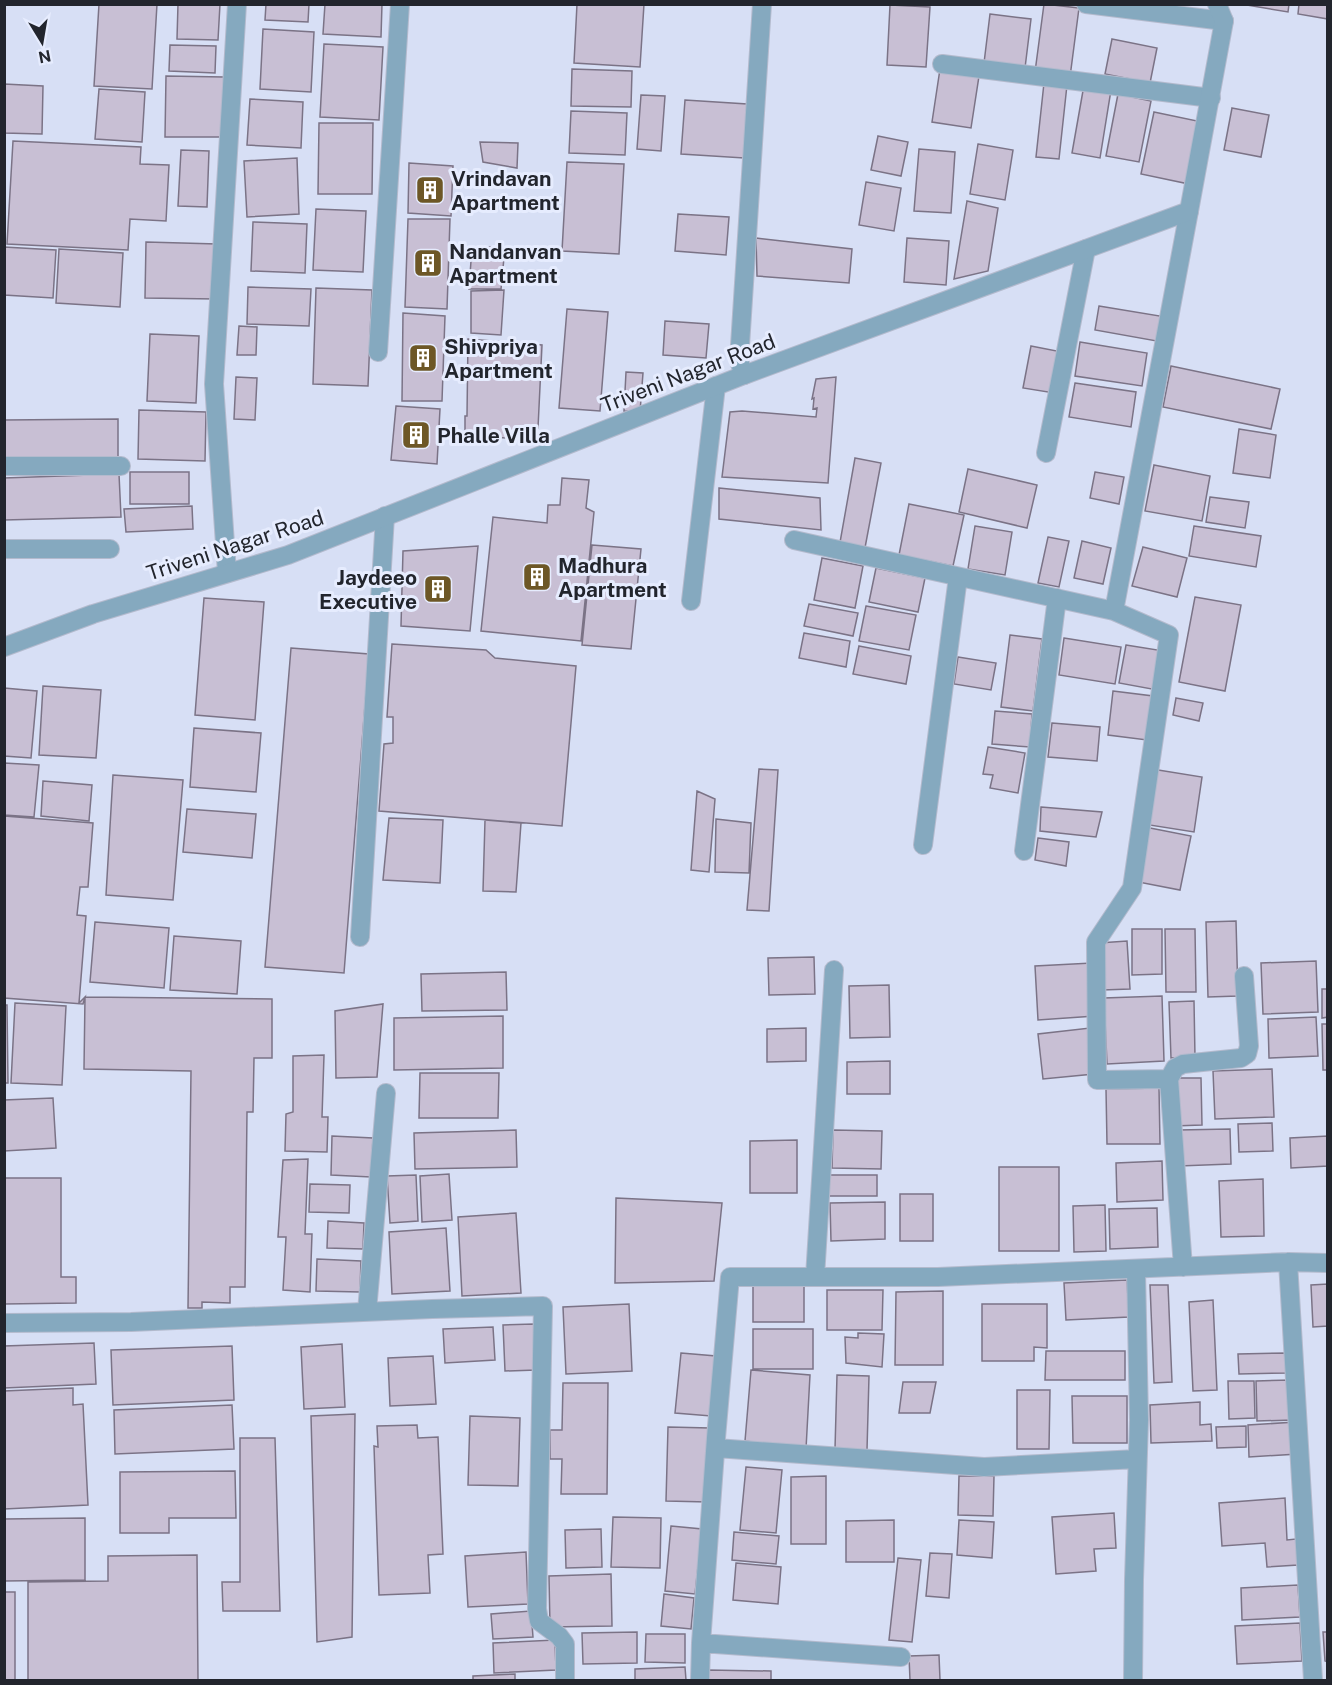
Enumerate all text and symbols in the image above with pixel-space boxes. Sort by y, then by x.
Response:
north arrow [12,12,72,72]
text: N [37,46,53,67]
place label: Vrindavan Apartment [451,166,560,215]
building icon: Vrindavan Apartment [414,174,446,206]
place label: Nandanvan Apartment [449,239,561,288]
building icon: Nandanvan Apartment [412,247,444,279]
street label: Triveni Nagar Road [597,328,779,418]
place label: Shivpriya Apartment [444,334,553,383]
building icon: Shivpriya Apartment [407,342,439,374]
building icon: Phalle Villa [400,419,432,451]
place label: Phalle Villa [437,423,550,448]
street label: Triveni Nagar Road [143,505,327,585]
place label: Madhura Apartment [558,553,667,602]
building icon: Madhura Apartment [521,561,553,593]
place label: Jaydeeo Executive [319,565,417,614]
building icon: Jaydeeo Executive [422,573,454,605]

